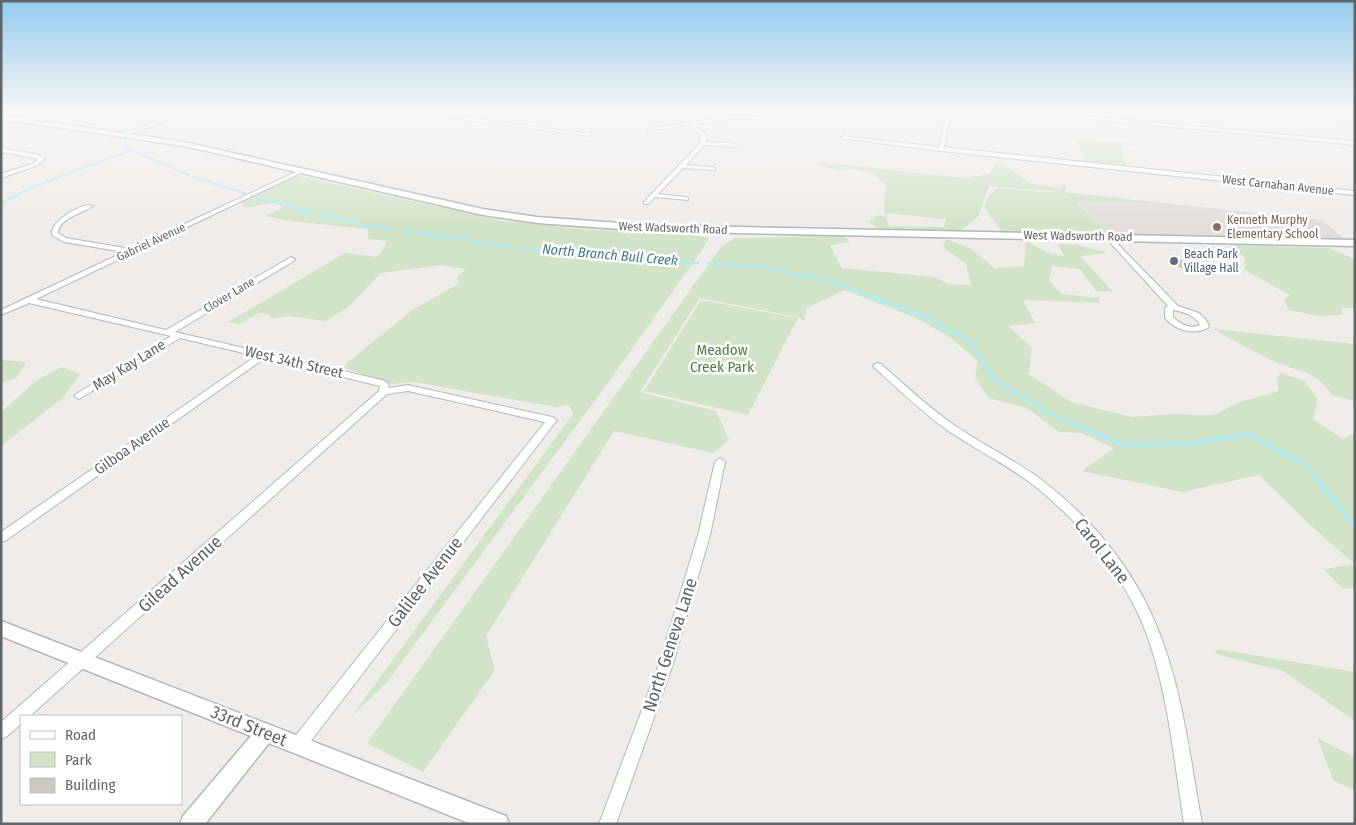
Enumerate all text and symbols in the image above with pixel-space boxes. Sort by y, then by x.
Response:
street label: West Carnahan Avenue [1221,172,1335,198]
place label: Kenneth Murphy Elementary School [1227,213,1318,241]
street label: West Wadsworth Road [618,219,728,237]
street label: Gabriel Avenue [114,220,188,264]
marker: Kenneth Murphy Elementary School [1211,221,1223,233]
street label: West Wadsworth Road [1023,228,1133,244]
water label: North Branch Bull Creek [542,241,679,269]
place label: Beach Park Village Hall [1184,247,1239,275]
marker: Beach Park Village Hall [1168,255,1180,267]
street label: Clover Lane [201,274,257,316]
street label: May Kay Lane [89,336,169,394]
park label: Meadow Creek Park [690,341,754,376]
street label: West 34th Street [243,342,345,382]
street label: Gilboa Avenue [91,413,173,479]
street label: Carol Lane [1070,514,1134,588]
street label: Gilead Avenue [134,531,226,617]
street label: Galilee Avenue [383,532,467,632]
street label: North Geneva Lane [638,575,702,715]
street label: 33rd Street [208,701,290,751]
legend [20,715,182,805]
text: Road [65,726,96,744]
text: Park [65,751,92,769]
text: Building [65,776,116,794]

